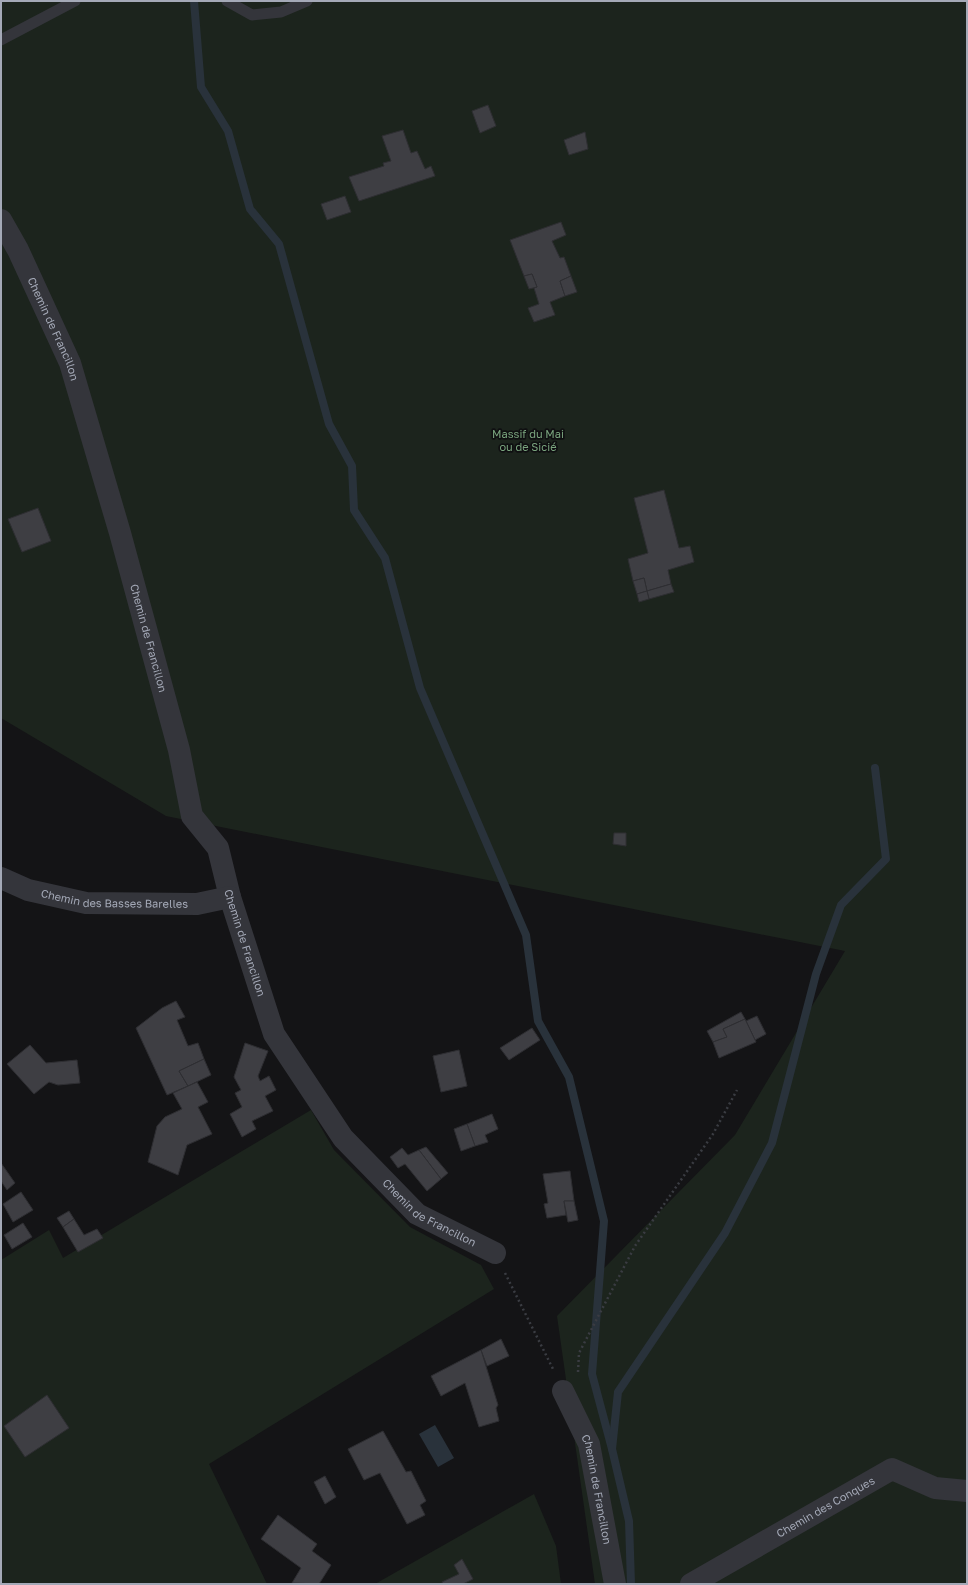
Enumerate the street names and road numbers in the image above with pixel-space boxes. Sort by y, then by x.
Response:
street label: Chemin de Francillon [25,275,82,382]
street label: Chemin de Francillon [128,582,170,694]
street label: Chemin des Basses Barelles [40,886,188,910]
street label: Chemin de Francillon [222,888,268,998]
street label: Chemin de Francillon [380,1176,478,1249]
street label: Chemin de Francillon [579,1432,614,1545]
street label: Chemin des Conques [774,1473,877,1540]

